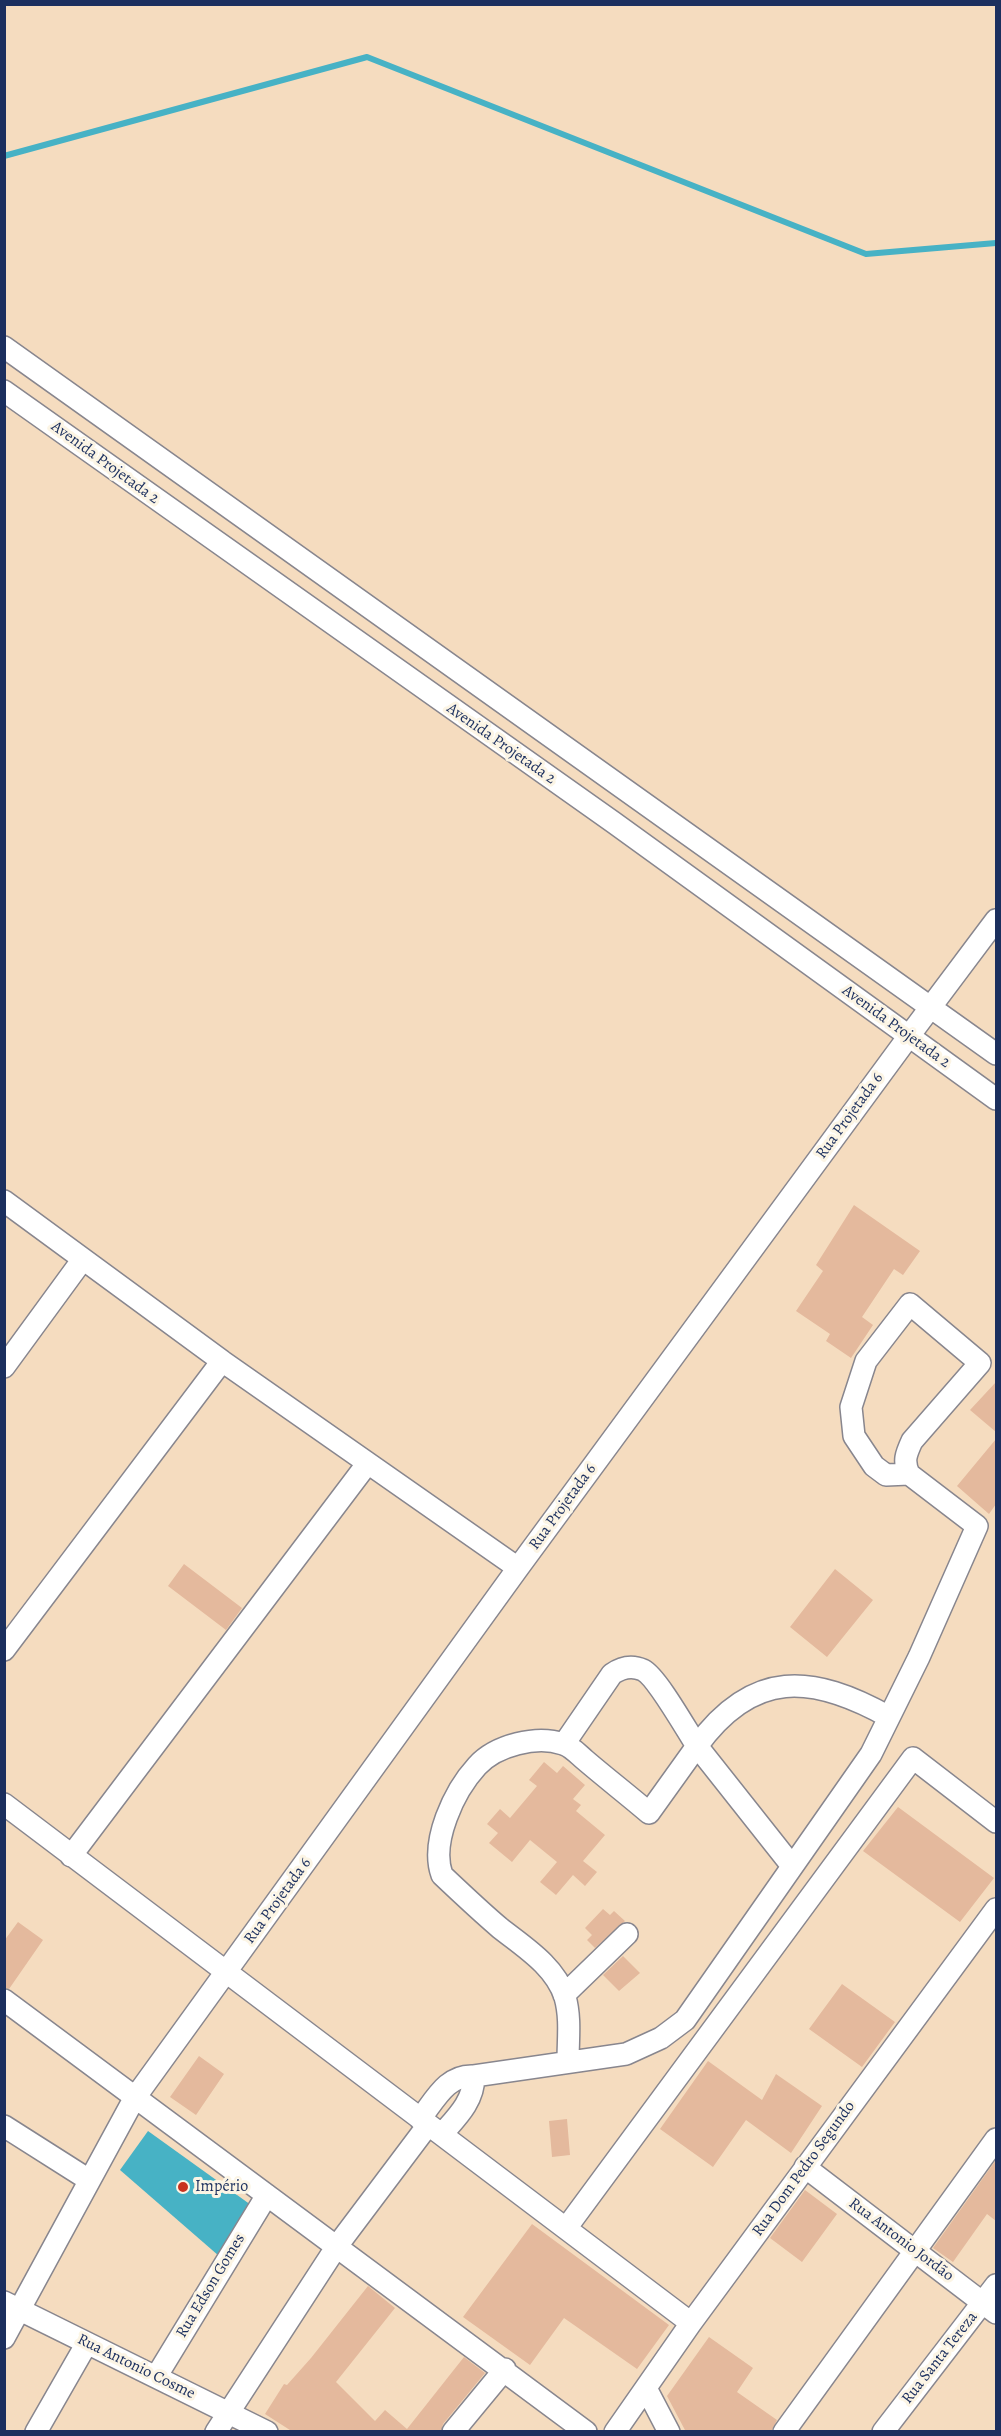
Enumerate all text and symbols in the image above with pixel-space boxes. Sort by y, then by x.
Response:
street label: Avenida Projetada 2 [47,417,163,509]
street label: Avenida Projetada 2 [443,699,559,789]
street label: Avenida Projetada 2 [838,981,954,1073]
street label: Rua Projetada 6 [812,1069,888,1163]
street label: Rua Projetada 6 [525,1460,601,1554]
street label: Rua Projetada 6 [240,1854,316,1948]
street label: Rua Dom Pedro Segundo [749,2098,859,2240]
place label: Império [195,2177,248,2197]
marker: Império [176,2180,190,2194]
street label: Rua Antonio Jordão [845,2194,957,2286]
street label: Rua Edson Gomes [172,2231,250,2341]
street label: Rua Santa Tereza [898,2308,982,2408]
street label: Rua Antonio Cosme [74,2330,198,2404]

